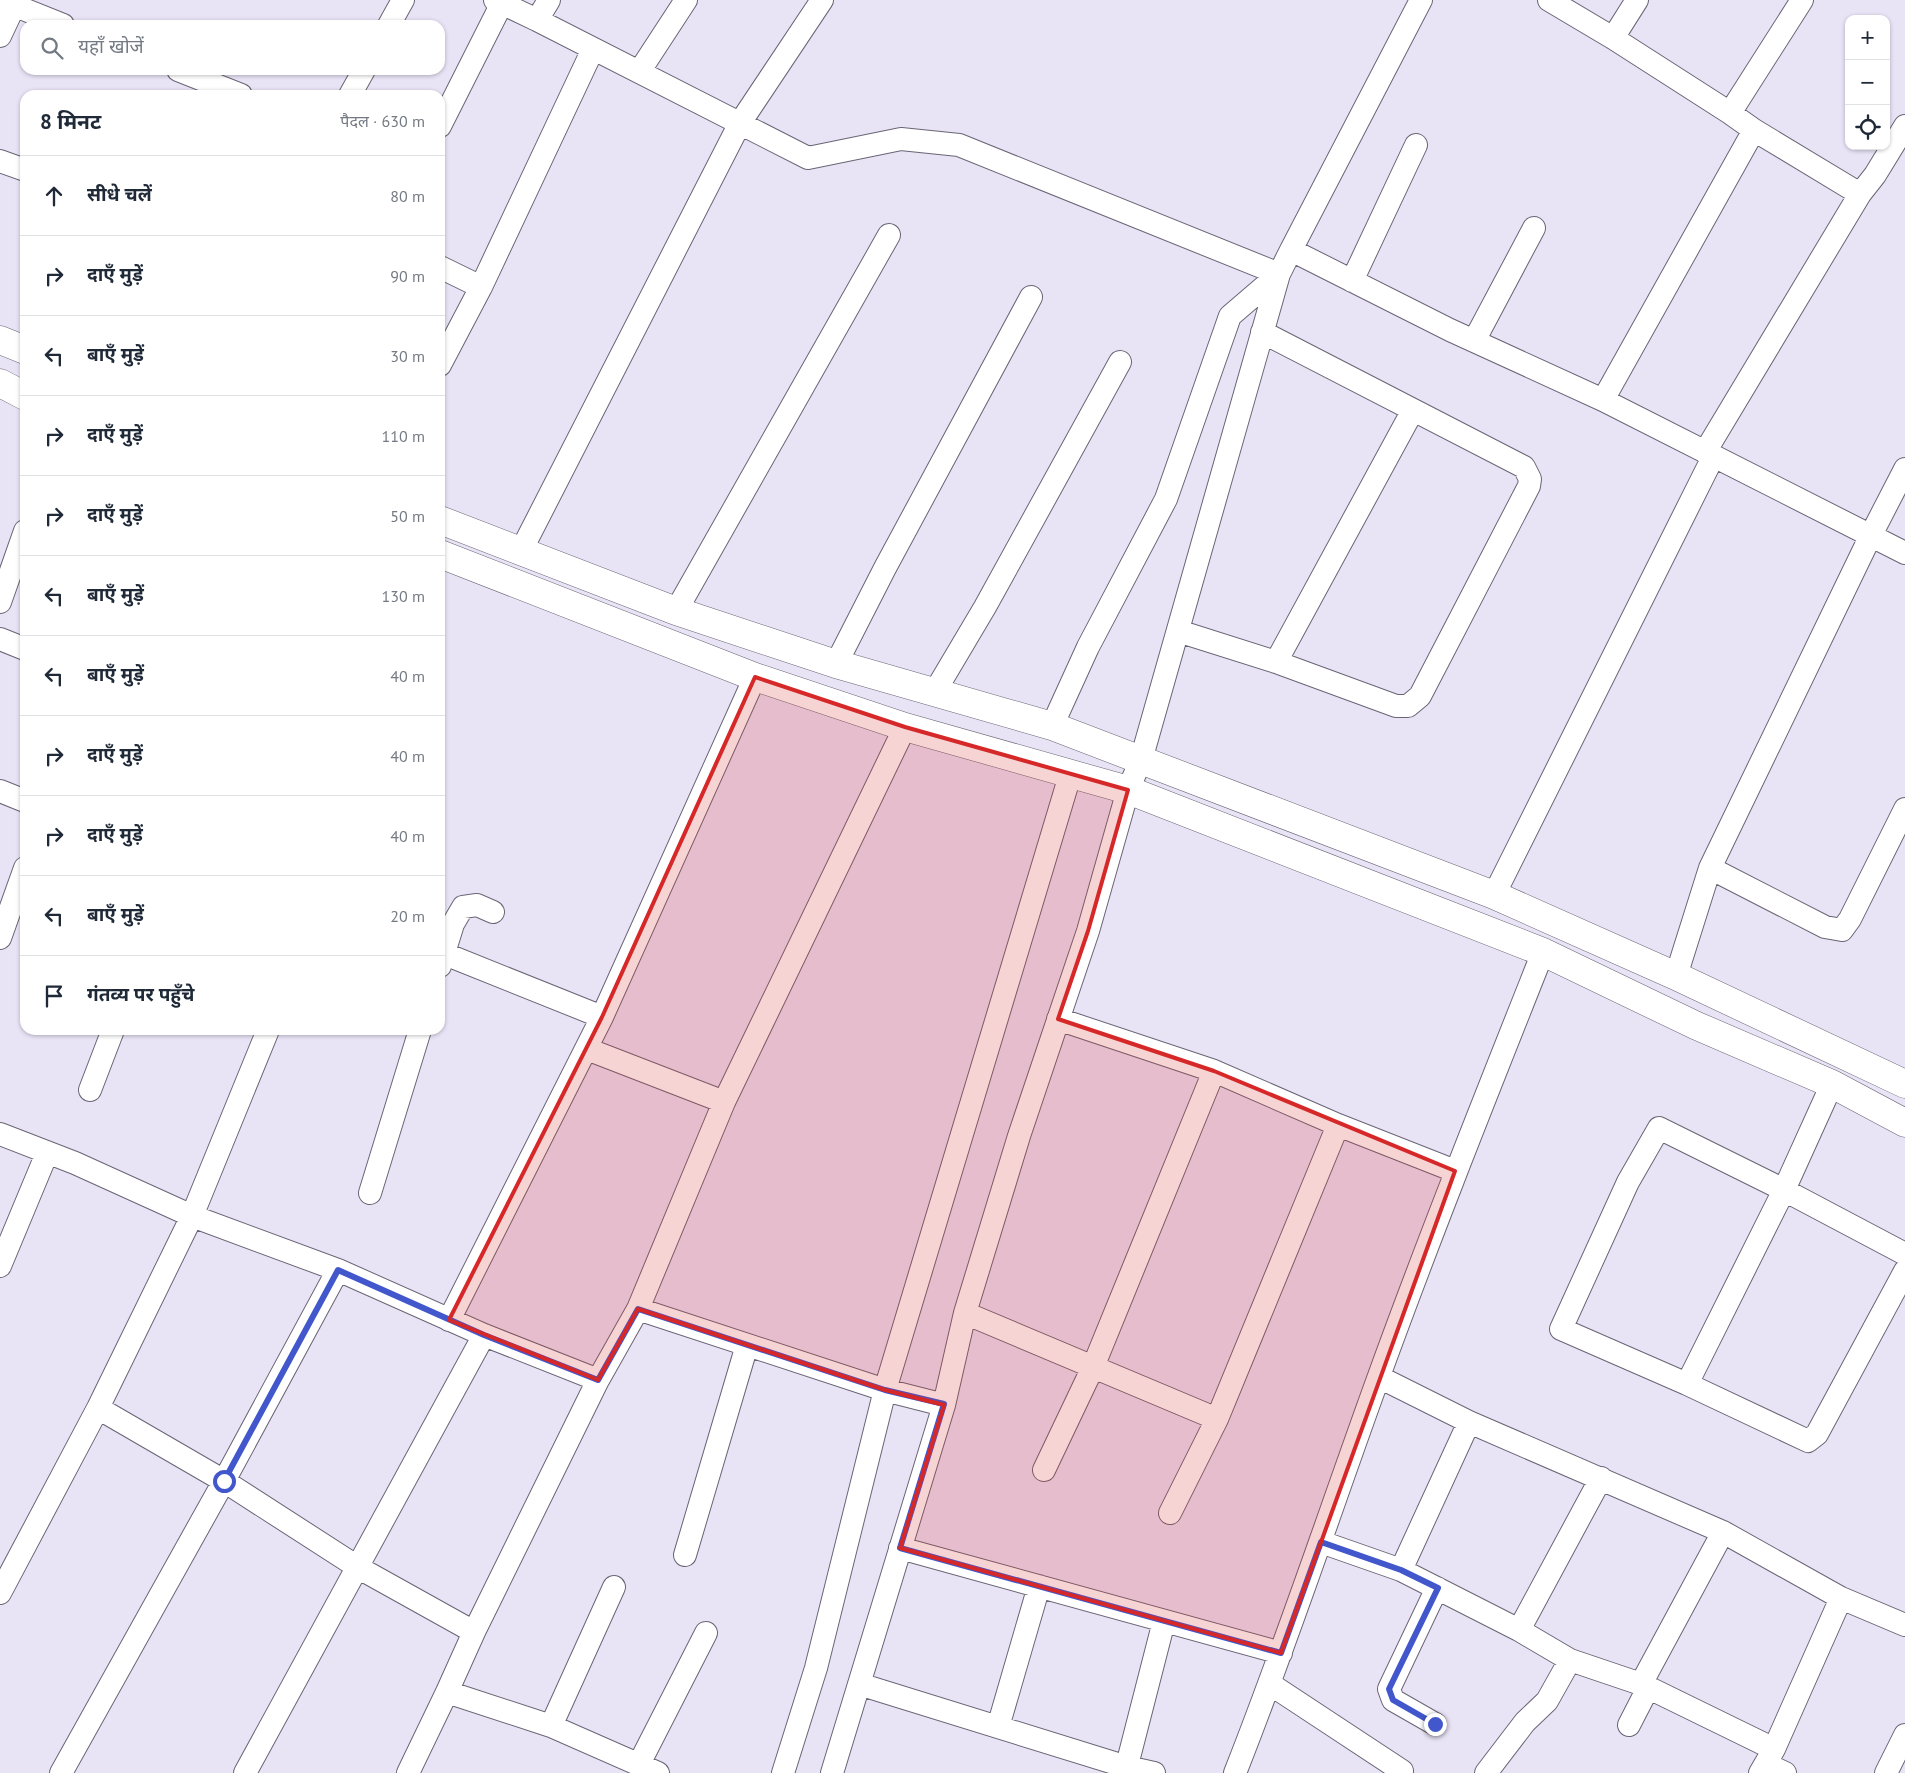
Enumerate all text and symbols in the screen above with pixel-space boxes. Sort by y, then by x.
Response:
map controls [1845,15,1890,150]
button: + [1845,15,1890,60]
search box [20,20,445,75]
icon: search [38,34,66,62]
text: यहाँ खोजें [78,34,144,58]
button: − [1845,60,1890,105]
button: locate [1845,105,1890,150]
text: 8 मिनट [40,108,101,135]
text: पैदल · 630 m [340,111,425,131]
icon: ahead [40,182,68,210]
text: सीधे चलें [87,182,152,206]
text: 80 m [390,186,425,206]
icon: right [40,262,68,290]
text: दाएँ मुड़ें [87,262,143,286]
text: 90 m [390,266,425,286]
icon: left [40,342,68,370]
text: बाएँ मुड़ें [87,342,144,366]
text: 30 m [390,346,425,366]
icon: right [40,422,68,450]
text: दाएँ मुड़ें [87,422,143,446]
text: 110 m [382,426,425,446]
icon: right [40,502,68,530]
text: दाएँ मुड़ें [87,502,143,526]
text: 50 m [390,506,425,526]
icon: left [40,582,68,610]
text: बाएँ मुड़ें [87,582,144,606]
text: 130 m [382,586,425,606]
icon: left [40,662,68,690]
text: बाएँ मुड़ें [87,662,144,686]
text: 40 m [390,666,425,686]
icon: right [40,742,68,770]
text: दाएँ मुड़ें [87,742,143,766]
text: 40 m [390,746,425,766]
icon: right [40,822,68,850]
text: दाएँ मुड़ें [87,822,143,846]
text: 40 m [390,826,425,846]
icon: left [40,902,68,930]
text: बाएँ मुड़ें [87,902,144,926]
text: 20 m [390,906,425,926]
icon: arrive [40,982,68,1010]
text: गंतव्य पर पहुँचे [87,982,194,1006]
route start [213,1470,236,1493]
route end [1424,1713,1447,1736]

